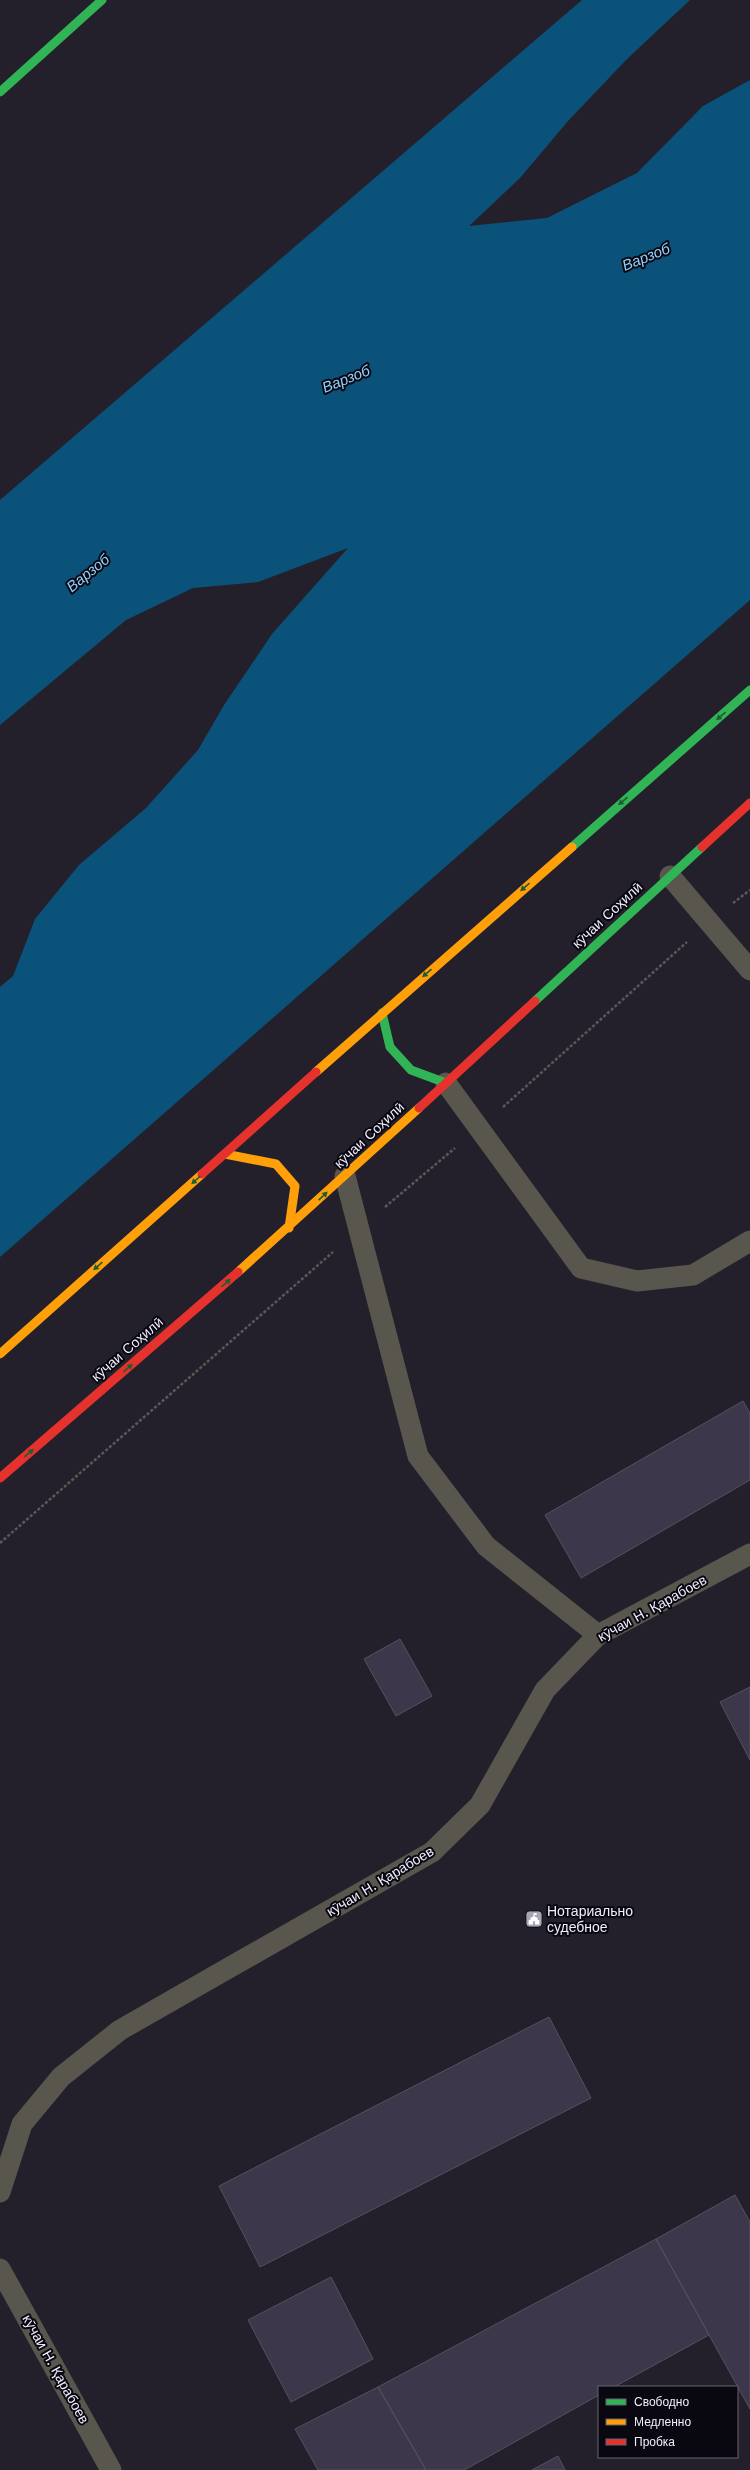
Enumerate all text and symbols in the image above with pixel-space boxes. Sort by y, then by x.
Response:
water label: Варзоб [619,239,673,275]
water label: Варзоб [319,361,373,397]
water label: Варзоб [63,550,114,596]
one-way arrow [715,711,726,720]
one-way arrow [618,797,628,806]
street label: кӯчаи Соҳилӣ [569,879,645,951]
one-way arrow [520,883,531,892]
one-way arrow [422,968,433,977]
street label: кӯчаи Соҳилӣ [331,1099,407,1171]
one-way arrow [191,1175,200,1184]
one-way arrow [318,1191,328,1201]
one-way arrow [93,1262,104,1271]
one-way arrow [221,1278,231,1287]
street label: кӯчаи Соҳилӣ [88,1314,166,1384]
one-way arrow [122,1363,133,1372]
one-way arrow [24,1448,35,1457]
street label: кӯчаи Н. Қарабоев [595,1571,709,1645]
street label: кӯчаи Н. Қарабоев [324,1843,436,1919]
place label: Нотариально судебное [547,1903,633,1935]
public building icon: Нотариально судебное [524,1909,544,1929]
street label: кӯчаи Н. Қарабоев [19,2312,93,2426]
legend [598,2386,738,2458]
text: Свободно [634,2395,689,2409]
text: Медленно [634,2415,691,2429]
text: Пробка [634,2435,675,2449]

